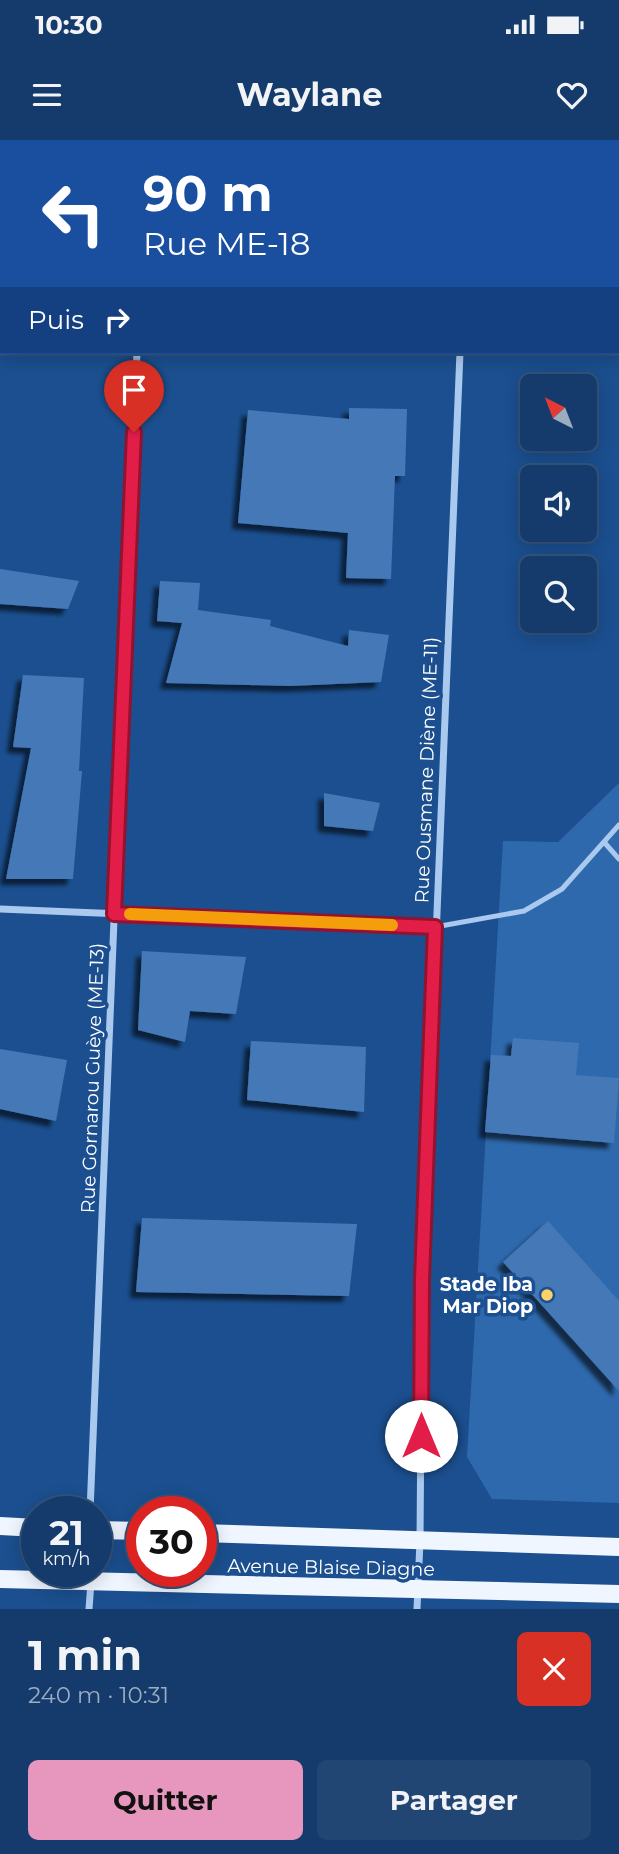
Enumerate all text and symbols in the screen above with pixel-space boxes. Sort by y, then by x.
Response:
text: 10:30 [35,9,103,41]
text: Waylane [237,75,382,114]
icon: menu [28,76,66,114]
icon: heart [553,76,591,114]
text: 90 m [143,164,273,223]
icon: left [28,168,119,259]
text: Rue ME-18 [143,224,310,263]
icon: right [98,301,136,339]
text: Puis [28,304,84,336]
pin [104,360,164,432]
icon: arrive [115,371,153,409]
north arrow [520,374,597,452]
map controls [520,374,597,633]
button: sound [520,465,597,542]
button: search [520,556,597,633]
street label: Rue Ousmane Diène (ME-11) [410,636,443,904]
street label: Rue Gornarou Guèye (ME-13) [76,942,109,1214]
place label: Stade Iba Mar Diop [440,1273,533,1318]
marker: Stade Iba Mar Diop [539,1287,555,1303]
position arrow [384,1399,458,1473]
speed limit sign: 30 [126,1496,217,1587]
text: 21 [49,1511,84,1554]
text: km/h [42,1548,91,1570]
street label: Avenue Blaise Diagne [227,1554,435,1581]
text: 1 min [28,1629,142,1681]
button: close [517,1632,591,1706]
text: 240 m · 10:31 [28,1681,169,1709]
button: Quitter [28,1760,303,1840]
button: Partager [317,1760,591,1840]

